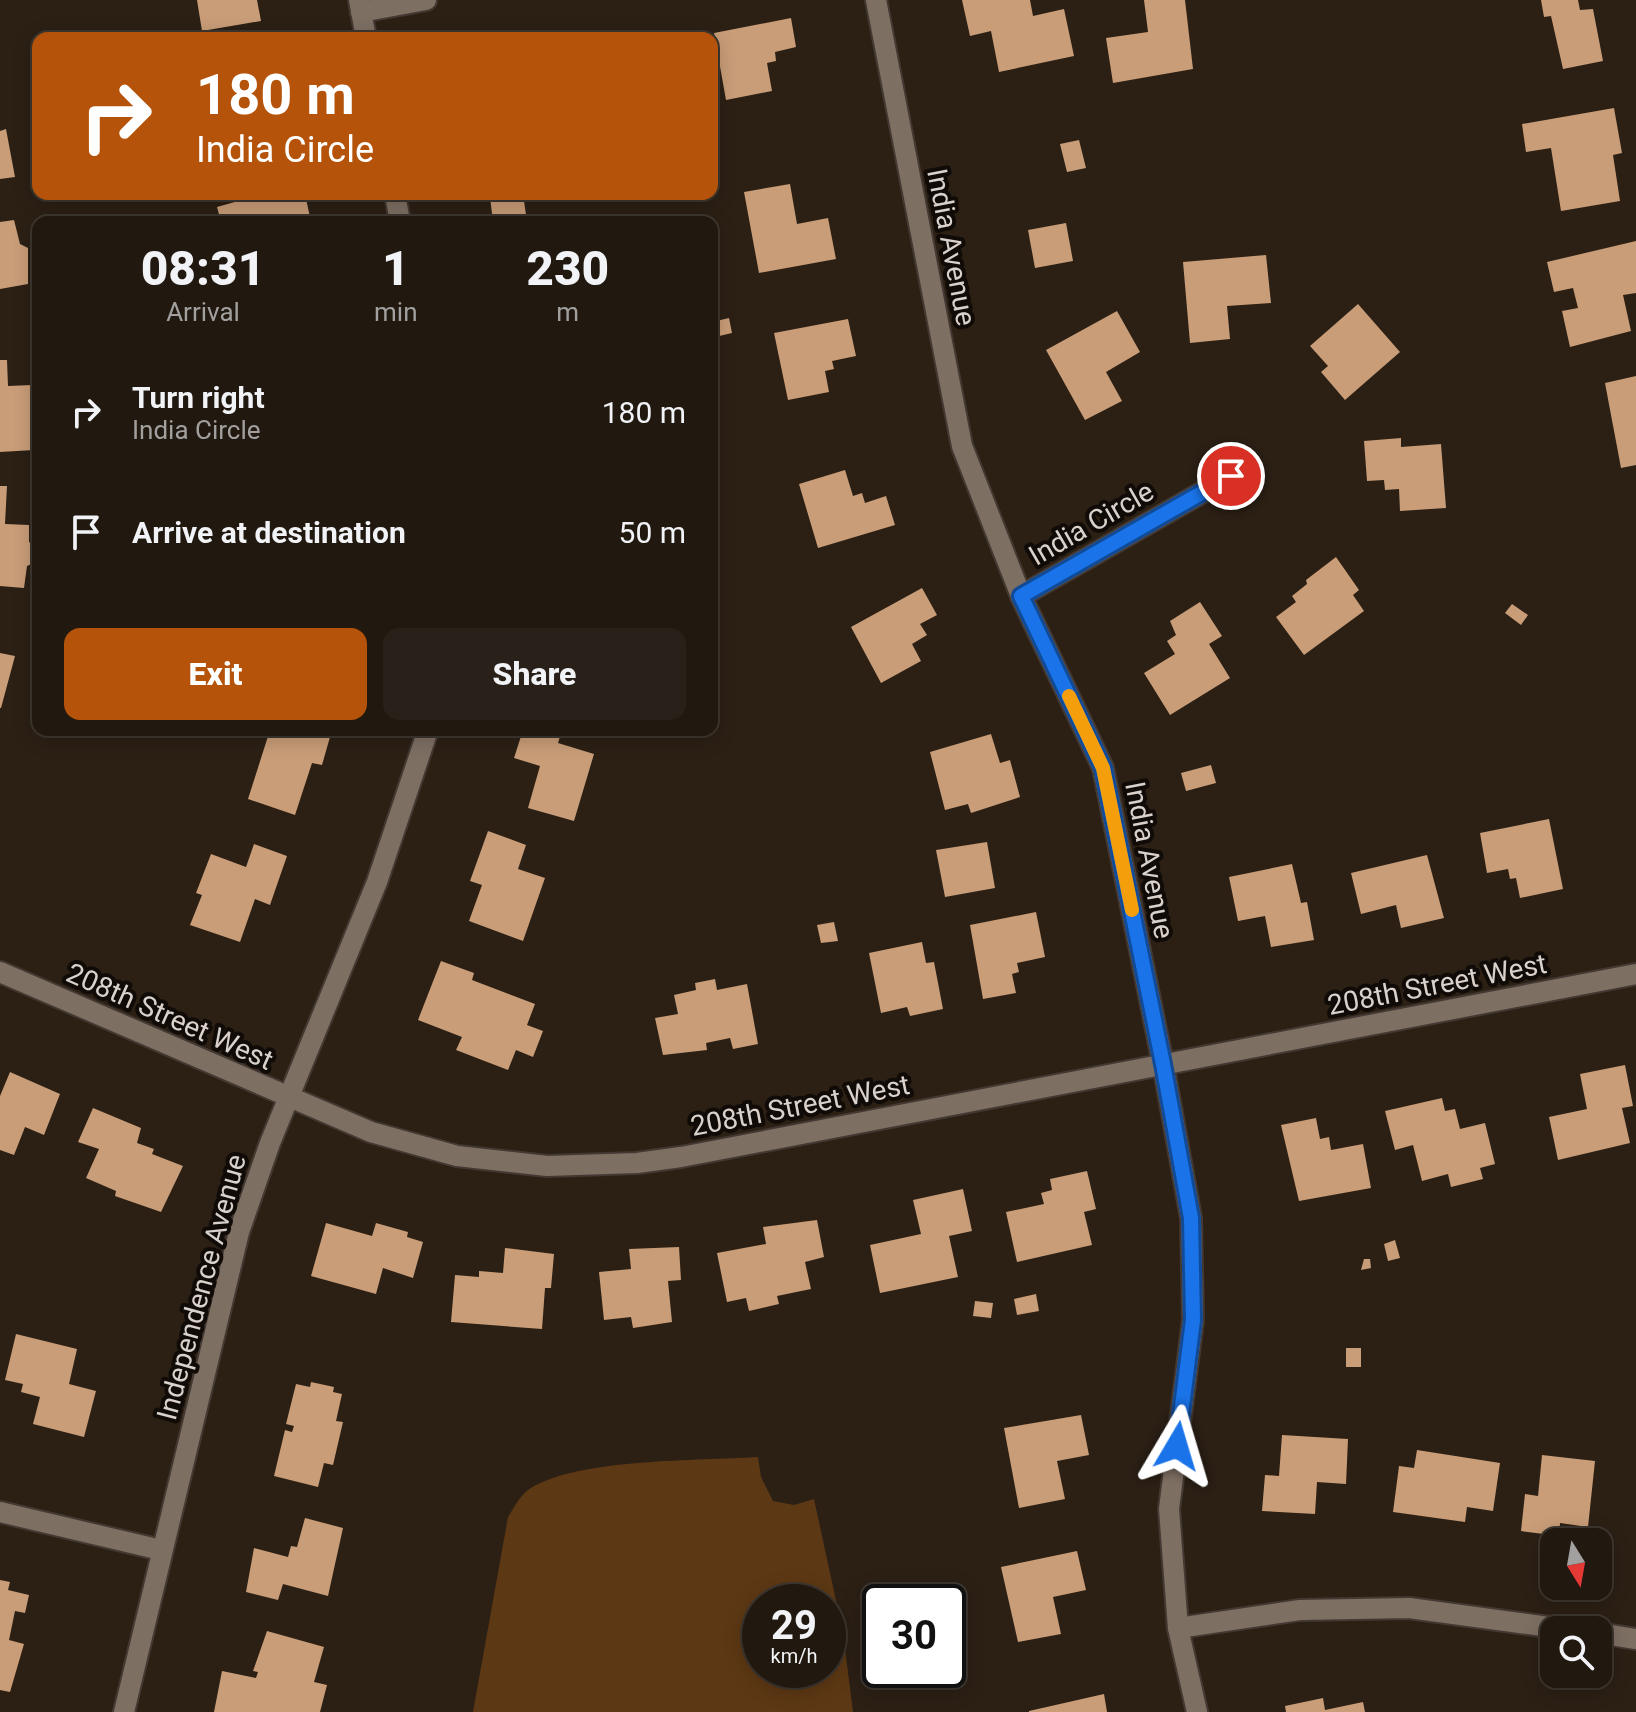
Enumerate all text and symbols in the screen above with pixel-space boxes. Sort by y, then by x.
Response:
text: 180 m [196,62,355,128]
icon: right [64,64,168,168]
text: India Circle [196,129,374,171]
street label: India Avenue [920,166,983,328]
text: 08:31 [141,240,265,297]
text: 1 [382,240,410,297]
text: 230 [526,240,609,297]
text: Arrival [166,297,240,327]
text: min [374,297,418,327]
text: m [556,297,579,327]
text: Turn right [132,380,265,415]
icon: right [64,390,108,434]
text: 180 m [602,395,686,430]
text: India Circle [132,415,261,445]
pin [1197,442,1265,510]
icon: arrive [1209,454,1253,498]
street label: India Circle [1023,475,1159,572]
icon: arrive [64,510,108,554]
text: Arrive at destination [132,515,406,550]
text: 50 m [619,515,686,550]
button: Exit [64,628,367,720]
button: Share [383,628,686,720]
street label: India Avenue [1118,779,1181,941]
street label: 208th Street West [1325,947,1549,1022]
street label: 208th Street West [61,956,278,1077]
street label: 208th Street West [688,1068,912,1143]
street label: Independence Avenue [150,1151,253,1424]
position arrow [1135,1404,1219,1488]
north arrow [1540,1528,1612,1600]
map controls [1540,1528,1612,1688]
speed limit sign: 30 [862,1584,966,1688]
text: 29 [771,1602,817,1649]
button: search [1540,1616,1612,1688]
text: km/h [771,1644,817,1668]

